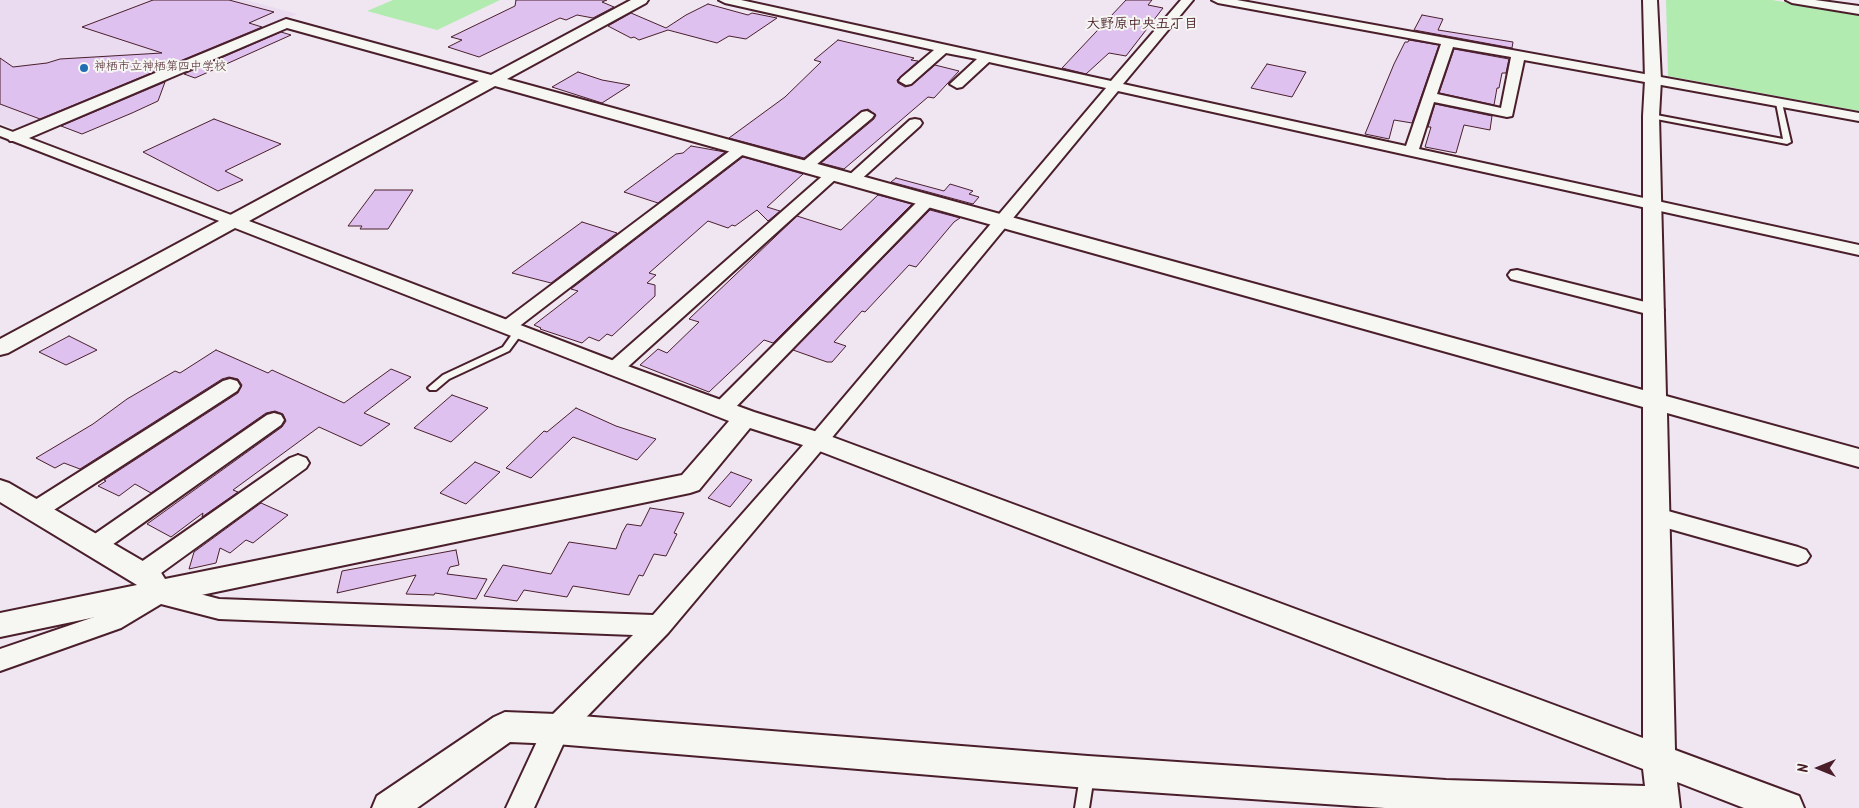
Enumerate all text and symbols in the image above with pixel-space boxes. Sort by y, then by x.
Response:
district label: 大野原中央五丁目 [1086,18,1198,34]
place label: 神栖市立神栖第四中学校 [94,61,226,75]
marker: 神栖市立神栖第四中学校 [78,62,90,74]
north arrow [1794,743,1844,793]
text: N [1793,764,1815,772]

